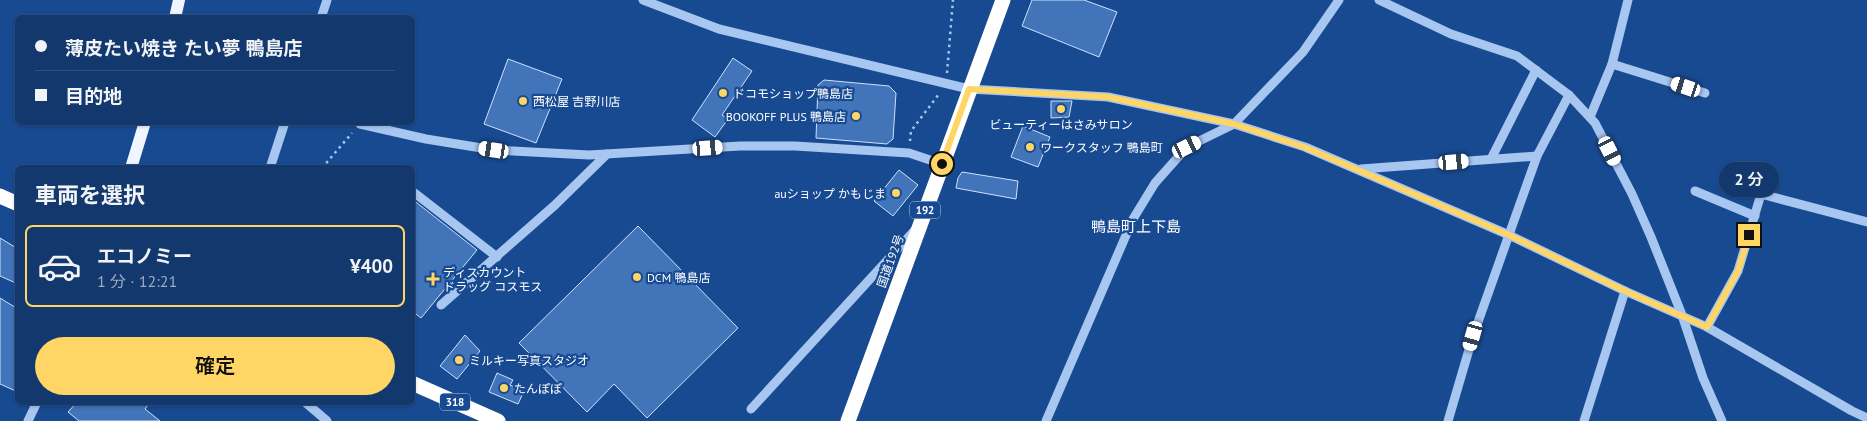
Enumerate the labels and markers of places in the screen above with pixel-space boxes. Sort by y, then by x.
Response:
place label: ドコモショップ鴨島店 [733,86,853,101]
marker: ドコモショップ鴨島店 [717,87,729,99]
place label: 西松屋 吉野川店 [533,94,620,109]
marker: 西松屋 吉野川店 [517,95,529,107]
marker: ビューティーはさみサロン [1055,103,1067,115]
place label: BOOKOFF PLUS 鴨島店 [726,109,846,124]
marker: BOOKOFF PLUS 鴨島店 [850,110,862,122]
place label: ビューティーはさみサロン [989,117,1133,132]
place label: ワークスタッフ 鴨島町 [1040,140,1163,155]
marker: ワークスタッフ 鴨島町 [1024,141,1036,153]
place label: auショップ かもじま [774,186,886,201]
marker: auショップ かもじま [890,187,902,199]
place label: ディスカウント ドラッグ コスモス [443,265,542,294]
place label: DCM 鴨島店 [647,270,710,285]
marker: DCM 鴨島店 [631,271,643,283]
marker: ディスカウント ドラッグ コスモス [427,273,439,285]
place label: ミルキー写真スタジオ [469,353,589,368]
marker: ミルキー写真スタジオ [453,354,465,366]
place label: たんぽぽ [514,381,562,396]
marker: たんぽぽ [498,382,510,394]

